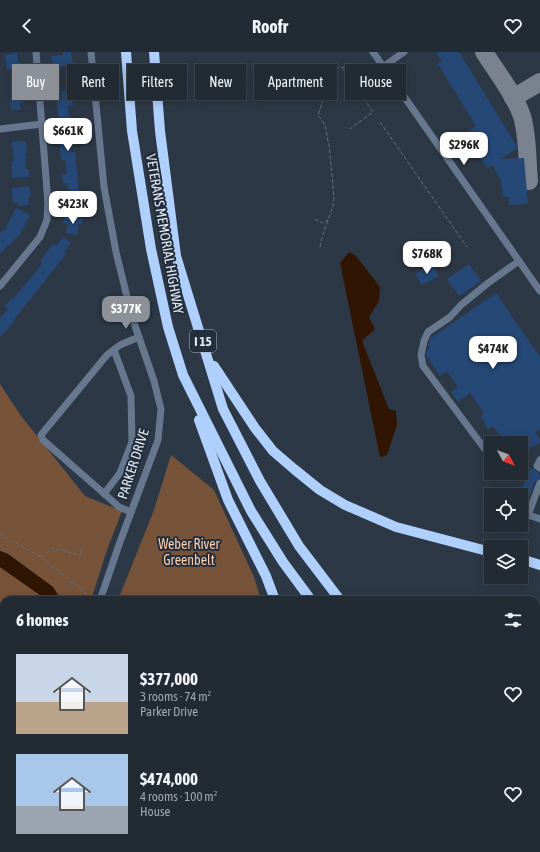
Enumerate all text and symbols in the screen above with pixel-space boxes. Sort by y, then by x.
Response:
icon: back [16,15,38,37]
icon: heart [502,15,524,37]
text: Roofr [252,16,288,37]
chip: Buy [12,64,59,100]
chip: Rent [67,64,119,100]
chip: Filters [127,64,187,100]
chip: New [195,64,246,100]
chip: Apartment [254,64,337,100]
chip: House [345,64,406,100]
pin: $661K [40,118,96,152]
text: $661K [53,123,83,138]
pin: $296K [436,132,492,166]
text: $296K [449,137,479,152]
street label: VETERANS MEMORIAL HIGHWAY [143,153,187,316]
pin: $423K [45,191,101,225]
text: $423K [58,196,88,211]
pin: $768K [399,241,455,275]
text: $768K [412,246,442,261]
pin: $377K [98,296,154,330]
text: $377K [111,301,141,316]
road number: I 15 [190,330,216,352]
pin: $474K [465,336,521,370]
text: $474K [478,341,508,356]
street label: PARKER DRIVE [114,427,152,501]
north arrow [484,436,528,480]
map controls [484,436,528,584]
button: locate [484,488,528,532]
park label: Weber River Greenbelt [158,536,221,568]
button: layers [484,540,528,584]
icon: filters [502,609,524,631]
text: 6 homes [16,610,69,630]
text: $377,000 [140,669,198,689]
icon: home [48,670,96,718]
icon: heart [502,683,524,705]
text: 3 rooms · 74 m² [140,689,211,704]
text: Parker Drive [140,704,198,719]
text: $474,000 [140,769,198,789]
icon: home [48,770,96,818]
icon: heart [502,783,524,805]
text: 4 rooms · 100 m² [140,789,217,804]
text: House [140,804,170,819]

